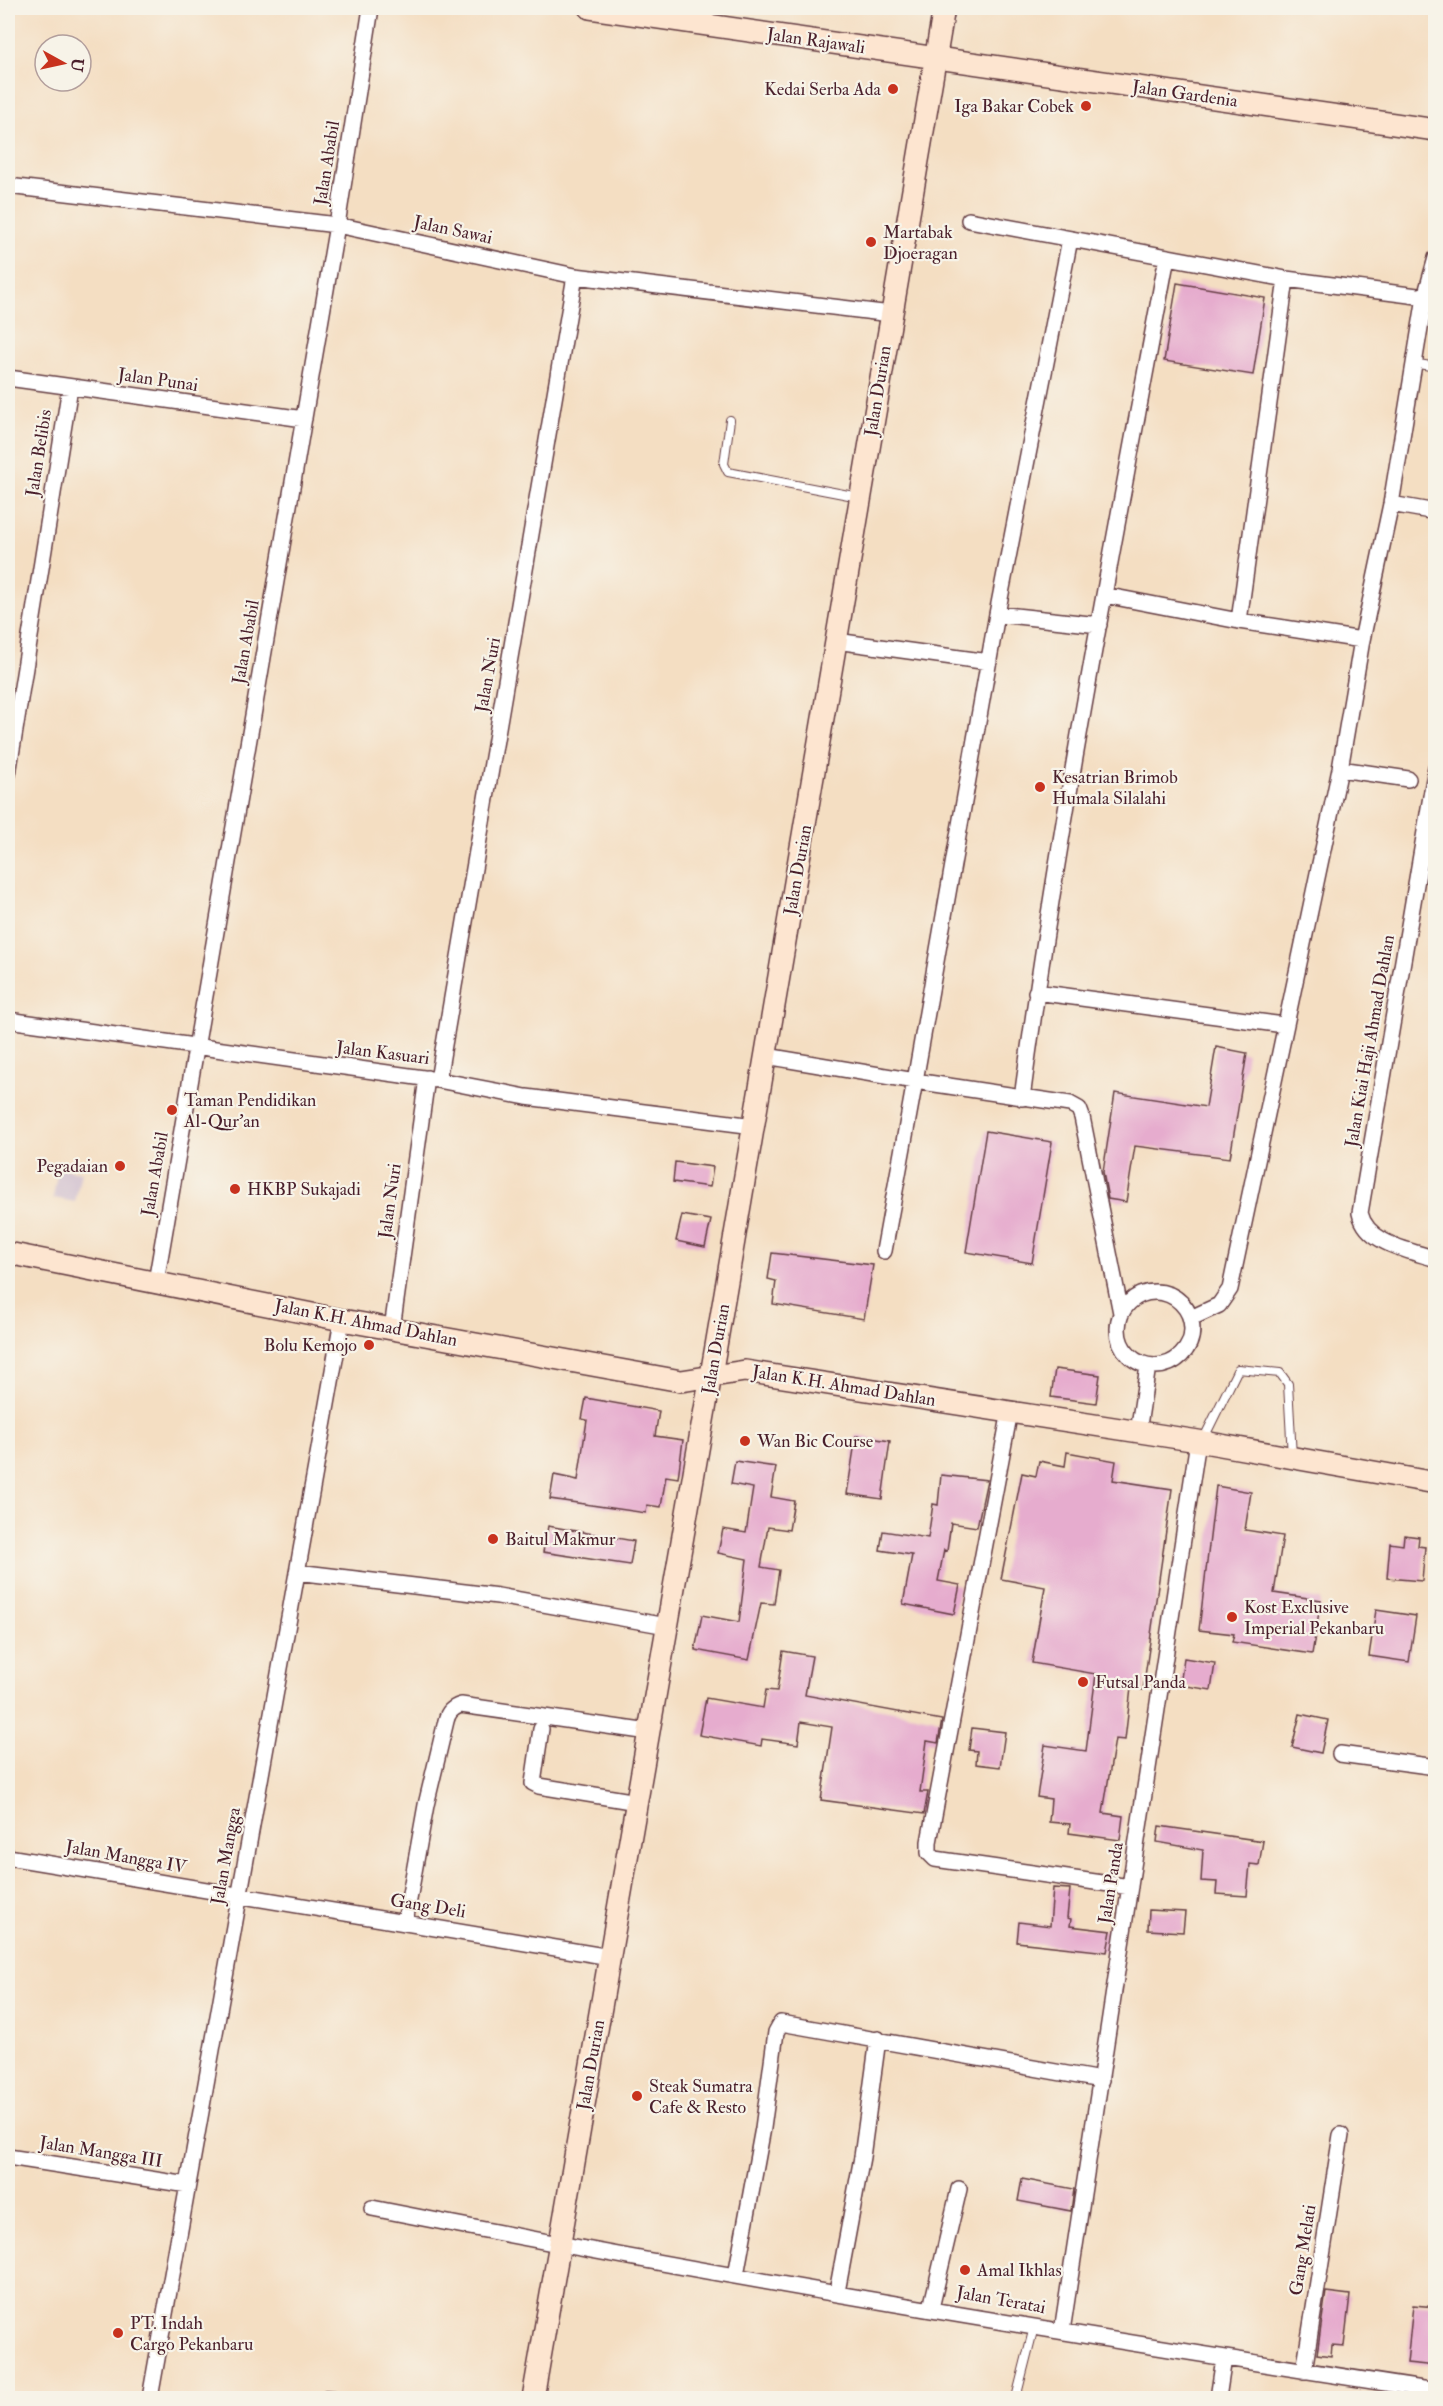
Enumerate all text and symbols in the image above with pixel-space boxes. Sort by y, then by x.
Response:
street label: Jalan Rajawali [764,23,867,59]
north arrow [33,33,93,93]
text: U [66,57,88,74]
street label: Jalan Gardenia [1130,75,1240,113]
place label: Kedai Serba Ada [764,78,882,101]
marker: Kedai Serba Ada [886,82,900,96]
place label: Iga Bakar Cobek [954,95,1074,118]
marker: Iga Bakar Cobek [1079,99,1093,113]
street label: Jalan Ababil [309,119,345,208]
street label: Jalan Sawai [411,210,495,250]
place label: Martabak Djoeragan [883,221,958,265]
marker: Martabak Djoeragan [864,235,878,249]
street label: Jalan Durian [859,344,897,439]
street label: Jalan Punai [115,363,200,397]
street label: Jalan Belibis [21,408,57,499]
street label: Jalan Ababil [227,598,265,687]
street label: Jalan Nuri [470,635,506,715]
place label: Kesatrian Brimob Humala Silalahi [1052,766,1178,810]
marker: Kesatrian Brimob Humala Silalahi [1033,780,1047,794]
street label: Jalan Durian [779,823,817,918]
street label: Jalan Kiai Haji Ahmad Dahlan [1340,933,1400,1150]
street label: Jalan Kasuari [334,1036,431,1070]
place label: Taman Pendidikan Al-Qur'an [183,1089,316,1133]
marker: Taman Pendidikan Al-Qur'an [165,1103,179,1117]
street label: Jalan Ababil [136,1130,174,1219]
place label: Pegadaian [36,1155,108,1178]
marker: Pegadaian [113,1159,127,1173]
street label: Jalan Nuri [373,1162,407,1241]
place label: HKBP Sukajadi [247,1178,361,1201]
marker: HKBP Sukajadi [228,1182,242,1196]
street label: Jalan K.H. Ahmad Dahlan [272,1294,459,1352]
street label: Jalan Durian [697,1302,735,1397]
place label: Bolu Kemojo [264,1334,357,1357]
marker: Bolu Kemojo [362,1338,376,1352]
street label: Jalan K.H. Ahmad Dahlan [750,1360,937,1412]
place label: Wan Bic Course [756,1430,874,1453]
marker: Wan Bic Course [738,1434,752,1448]
place label: Baitul Makmur [505,1528,616,1551]
marker: Baitul Makmur [486,1532,500,1546]
place label: Kost Exclusive Imperial Pekanbaru [1244,1596,1384,1640]
marker: Kost Exclusive Imperial Pekanbaru [1225,1610,1239,1624]
place label: Futsal Panda [1095,1671,1187,1694]
marker: Futsal Panda [1076,1675,1090,1689]
street label: Jalan Mangga [206,1805,246,1907]
street label: Jalan Mangga IV [63,1835,189,1879]
street label: Jalan Panda [1093,1840,1129,1926]
street label: Gang Deli [389,1889,468,1923]
street label: Jalan Durian [572,2018,610,2113]
place label: Steak Sumatra Cafe & Resto [649,2075,753,2119]
marker: Steak Sumatra Cafe & Resto [630,2089,644,2103]
street label: Jalan Mangga III [37,2131,164,2173]
street label: Gang Melati [1284,2203,1322,2297]
place label: Amal Ikhlas [976,2259,1062,2282]
marker: Amal Ikhlas [958,2263,972,2277]
street label: Jalan Teratai [954,2281,1048,2319]
place label: PT. Indah Cargo Pekanbaru [130,2312,253,2356]
marker: PT. Indah Cargo Pekanbaru [111,2326,125,2340]

